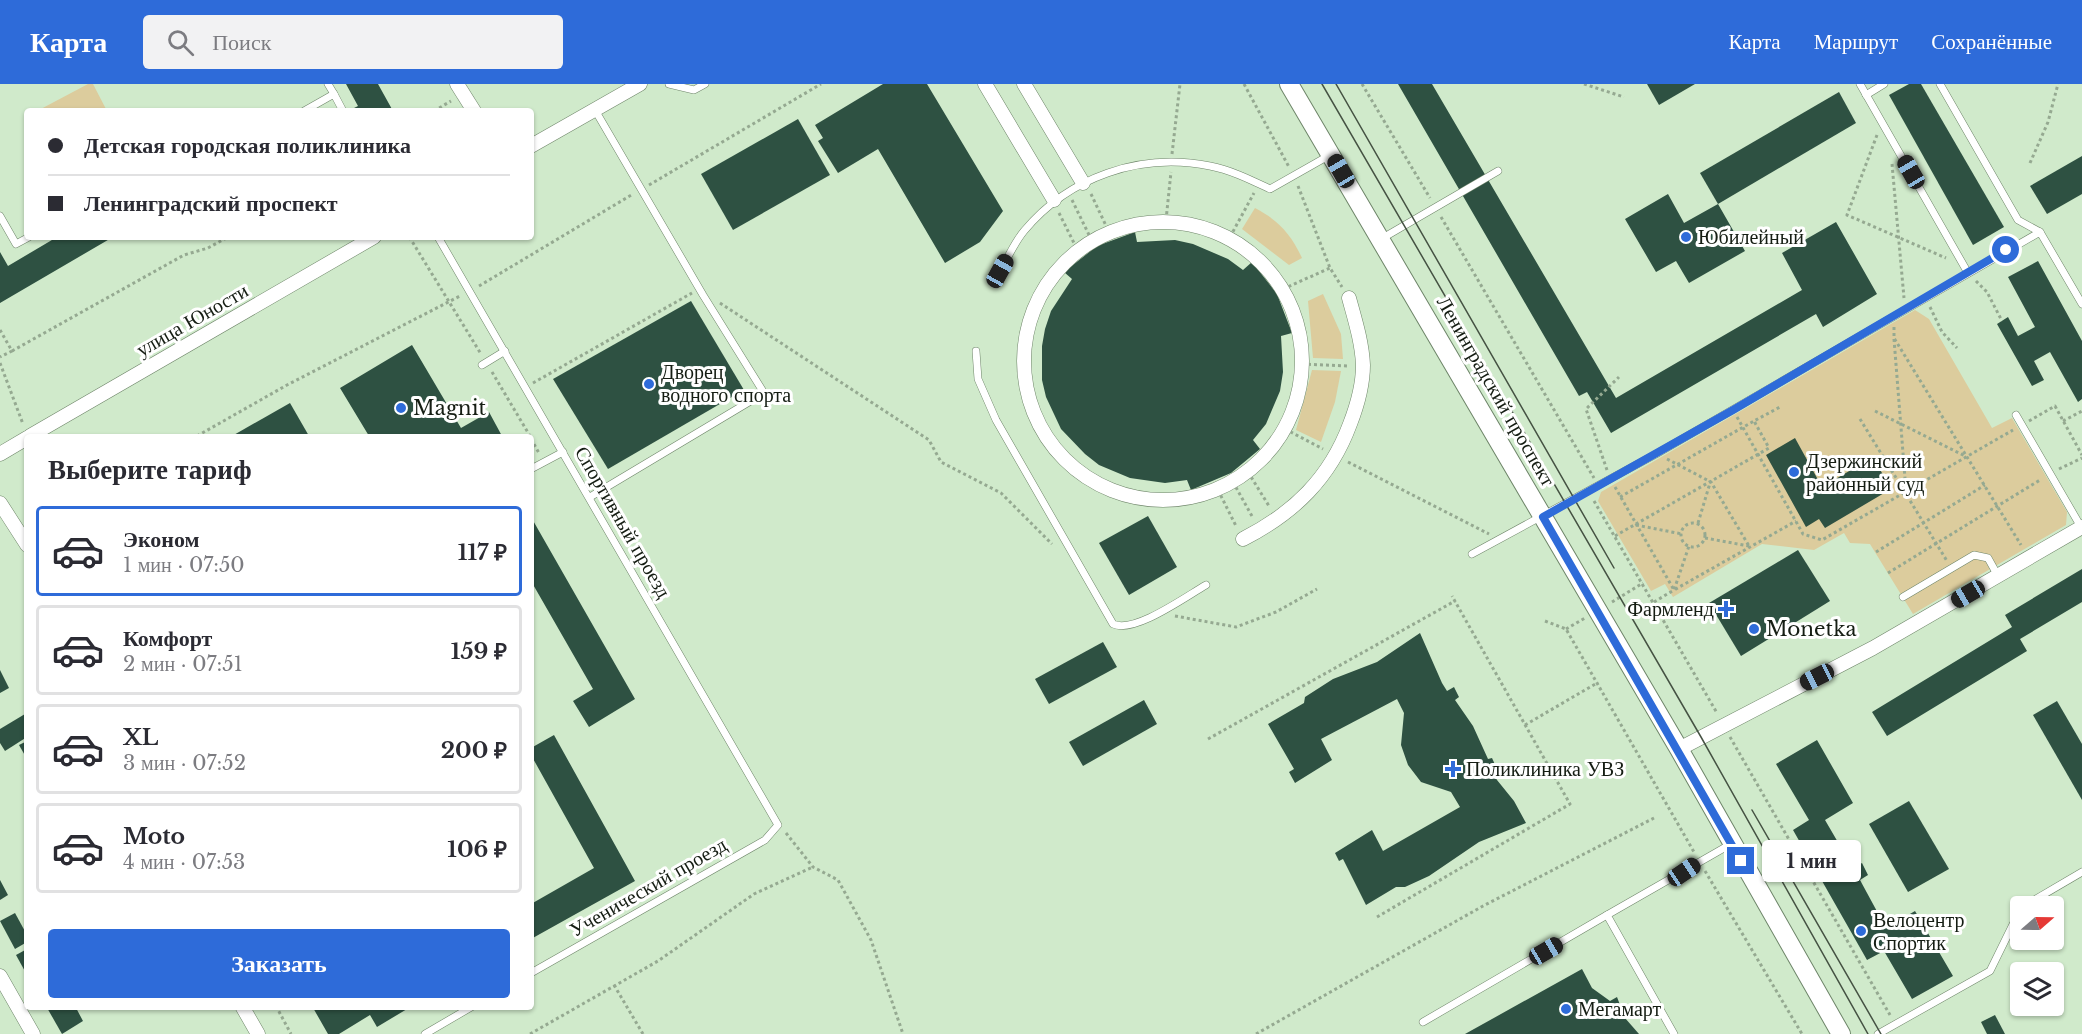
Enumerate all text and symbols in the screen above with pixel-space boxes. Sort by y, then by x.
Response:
search box [143,15,563,69]
text: Карта [30,25,107,60]
icon: search [164,26,197,59]
text: Поиск [212,29,271,56]
text: Карта [1729,29,1781,55]
text: Маршрут [1814,29,1898,55]
text: Сохранённые [1931,29,2052,55]
text: Детская городская поликлиника [84,132,411,159]
car [1324,151,1358,191]
car [1894,152,1928,192]
text: Ленинградский проспект [84,190,338,217]
place label: Юбилейный [1698,225,1804,249]
marker: Юбилейный [1679,230,1693,244]
route start [1992,236,2019,263]
car [983,251,1017,291]
street label: улица Юности [132,278,252,362]
street label: Ленинградский проспект [1432,292,1560,490]
place label: Дворец водного спорта [661,360,791,407]
marker: Дворец водного спорта [642,377,656,391]
place label: Magnit [413,396,486,420]
marker: Magnit [394,401,408,415]
street label: Спортивный проезд [570,442,676,602]
place label: Дзержинский районный суд [1806,449,1924,496]
text: Выберите тариф [48,453,252,486]
marker: Дзержинский районный суд [1787,465,1801,479]
icon: car [51,524,105,578]
text: Эконом [123,526,200,553]
text: 117 ₽ [458,539,507,566]
text: 1 мин · 07:50 [123,553,245,577]
car [1948,577,1988,611]
place label: Фармленд [1627,597,1714,621]
marker: Фармленд [1719,602,1733,616]
place label: Monetka [1766,617,1857,641]
marker: Monetka [1747,622,1761,636]
icon: car [51,623,105,677]
text: Комфорт [123,625,212,652]
text: 159 ₽ [451,638,507,665]
text: 2 мин · 07:51 [123,652,243,676]
car [1797,661,1837,693]
icon: car [51,722,105,776]
text: XL [123,724,158,751]
text: 200 ₽ [441,737,507,764]
text: 3 мин · 07:52 [123,751,246,775]
place label: Поликлиника УВЗ [1466,757,1624,781]
marker: Поликлиника УВЗ [1444,760,1462,778]
icon: car [51,821,105,875]
text: Moto [123,823,185,850]
street label: Ученический проезд [565,832,731,942]
text: 106 ₽ [447,836,507,863]
callout: 1 мин [1762,840,1861,882]
route end [1727,847,1754,874]
text: 1 мин [1786,849,1837,873]
text: 4 мин · 07:53 [123,850,245,874]
car [1664,854,1704,890]
north arrow [2010,896,2064,950]
map controls [2010,896,2064,1016]
place label: Велоцентр Спортик [1873,908,1964,955]
marker: Велоцентр Спортик [1854,924,1868,938]
button: Заказать [48,929,510,998]
car [1526,934,1566,968]
button: layers [2010,962,2064,1016]
place label: Мегамарт [1578,997,1662,1021]
marker: Мегамарт [1559,1002,1573,1016]

